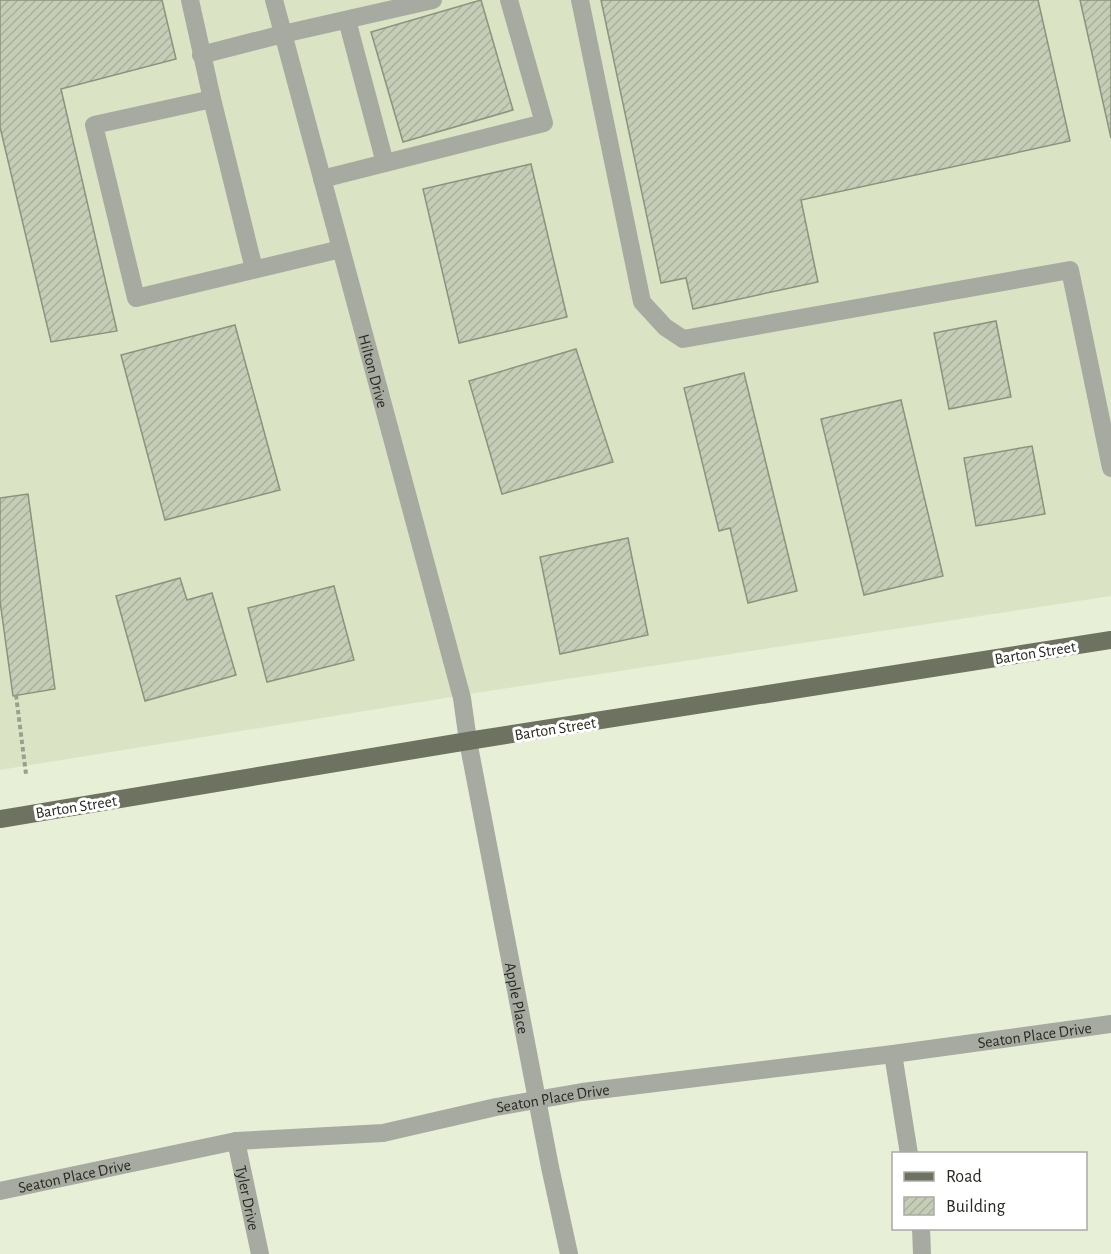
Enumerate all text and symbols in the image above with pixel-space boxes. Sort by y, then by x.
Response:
street label: Hilton Drive [355,332,390,410]
street label: Barton Street [993,639,1077,667]
street label: Barton Street [513,715,597,743]
street label: Barton Street [34,793,118,821]
street label: Apple Place [502,961,531,1035]
street label: Seaton Place Drive [977,1020,1093,1051]
street label: Seaton Place Drive [495,1082,611,1116]
legend [892,1152,1087,1230]
street label: Seaton Place Drive [17,1157,132,1196]
street label: Tyler Drive [232,1164,262,1232]
text: Road [946,1168,982,1186]
text: Building [946,1198,1006,1216]

